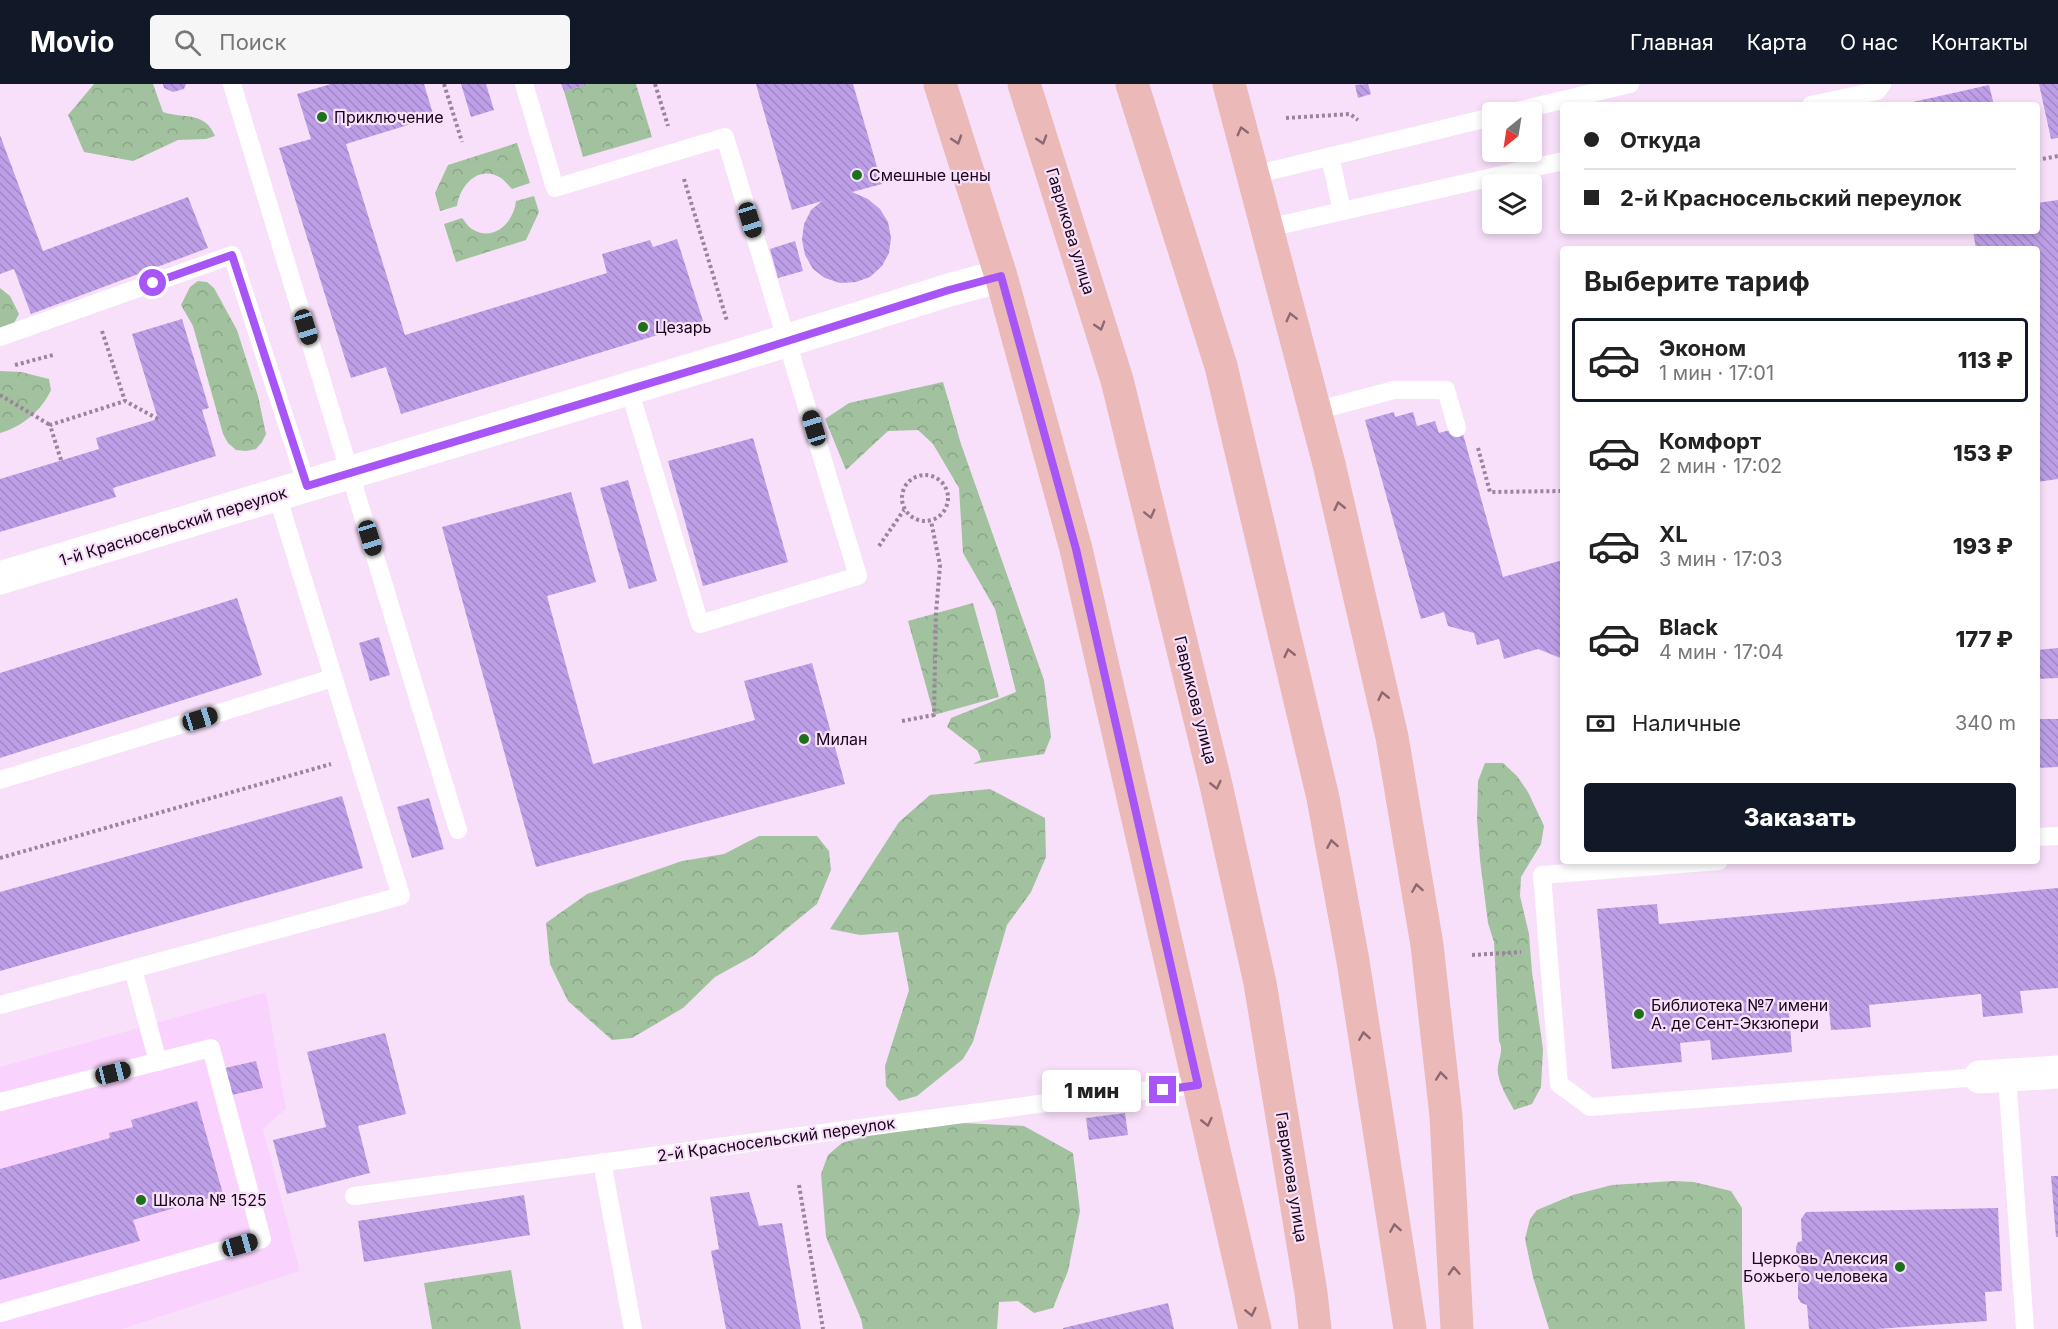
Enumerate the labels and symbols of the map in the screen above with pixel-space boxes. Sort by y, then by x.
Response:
north arrow [1482,102,1542,162]
place label: Приключение [334,107,443,127]
marker: Приключение [315,110,329,124]
one-way arrow [1237,126,1249,137]
one-way arrow [950,134,963,145]
one-way arrow [1035,134,1047,145]
place label: Смешные цены [869,165,991,185]
street label: Гаврикова улица [1042,165,1100,297]
marker: Смешные цены [850,168,864,182]
car [736,200,764,240]
route start [139,269,166,296]
car [292,307,320,347]
one-way arrow [1285,312,1298,322]
place label: Цезарь [655,317,712,337]
marker: Цезарь [636,320,650,334]
one-way arrow [1093,320,1105,331]
car [800,408,828,448]
street label: 1-й Красносельский переулок [57,482,289,570]
one-way arrow [1333,501,1346,511]
one-way arrow [1143,509,1156,519]
car [356,518,384,558]
street label: Гаврикова улица [1170,634,1222,766]
one-way arrow [1283,649,1296,659]
one-way arrow [1377,691,1390,701]
car [180,705,220,733]
place label: Милан [816,729,868,749]
marker: Милан [797,732,811,746]
one-way arrow [1209,780,1222,790]
one-way arrow [1326,839,1339,849]
one-way arrow [1412,883,1424,892]
place label: Библиотека №7 имени А. де Сент-Экзюпери [1651,995,1828,1033]
marker: Библиотека №7 имени А. де Сент-Экзюпери [1632,1007,1646,1021]
one-way arrow [1359,1031,1371,1040]
car [93,1060,133,1086]
callout: 1 мин [1043,1069,1142,1111]
one-way arrow [1436,1071,1448,1081]
route end [1149,1076,1176,1103]
street label: Гаврикова улица [1272,1111,1312,1243]
street label: 2-й Красносельский переулок [656,1112,897,1166]
one-way arrow [1200,1117,1213,1127]
place label: Школа № 1525 [153,1190,267,1210]
marker: Школа № 1525 [134,1193,148,1207]
one-way arrow [1389,1224,1401,1233]
car [220,1231,260,1259]
place label: Церковь Алексия Божьего человека [1743,1248,1888,1286]
marker: Церковь Алексия Божьего человека [1893,1260,1907,1274]
one-way arrow [1447,1266,1460,1275]
one-way arrow [1244,1307,1257,1317]

